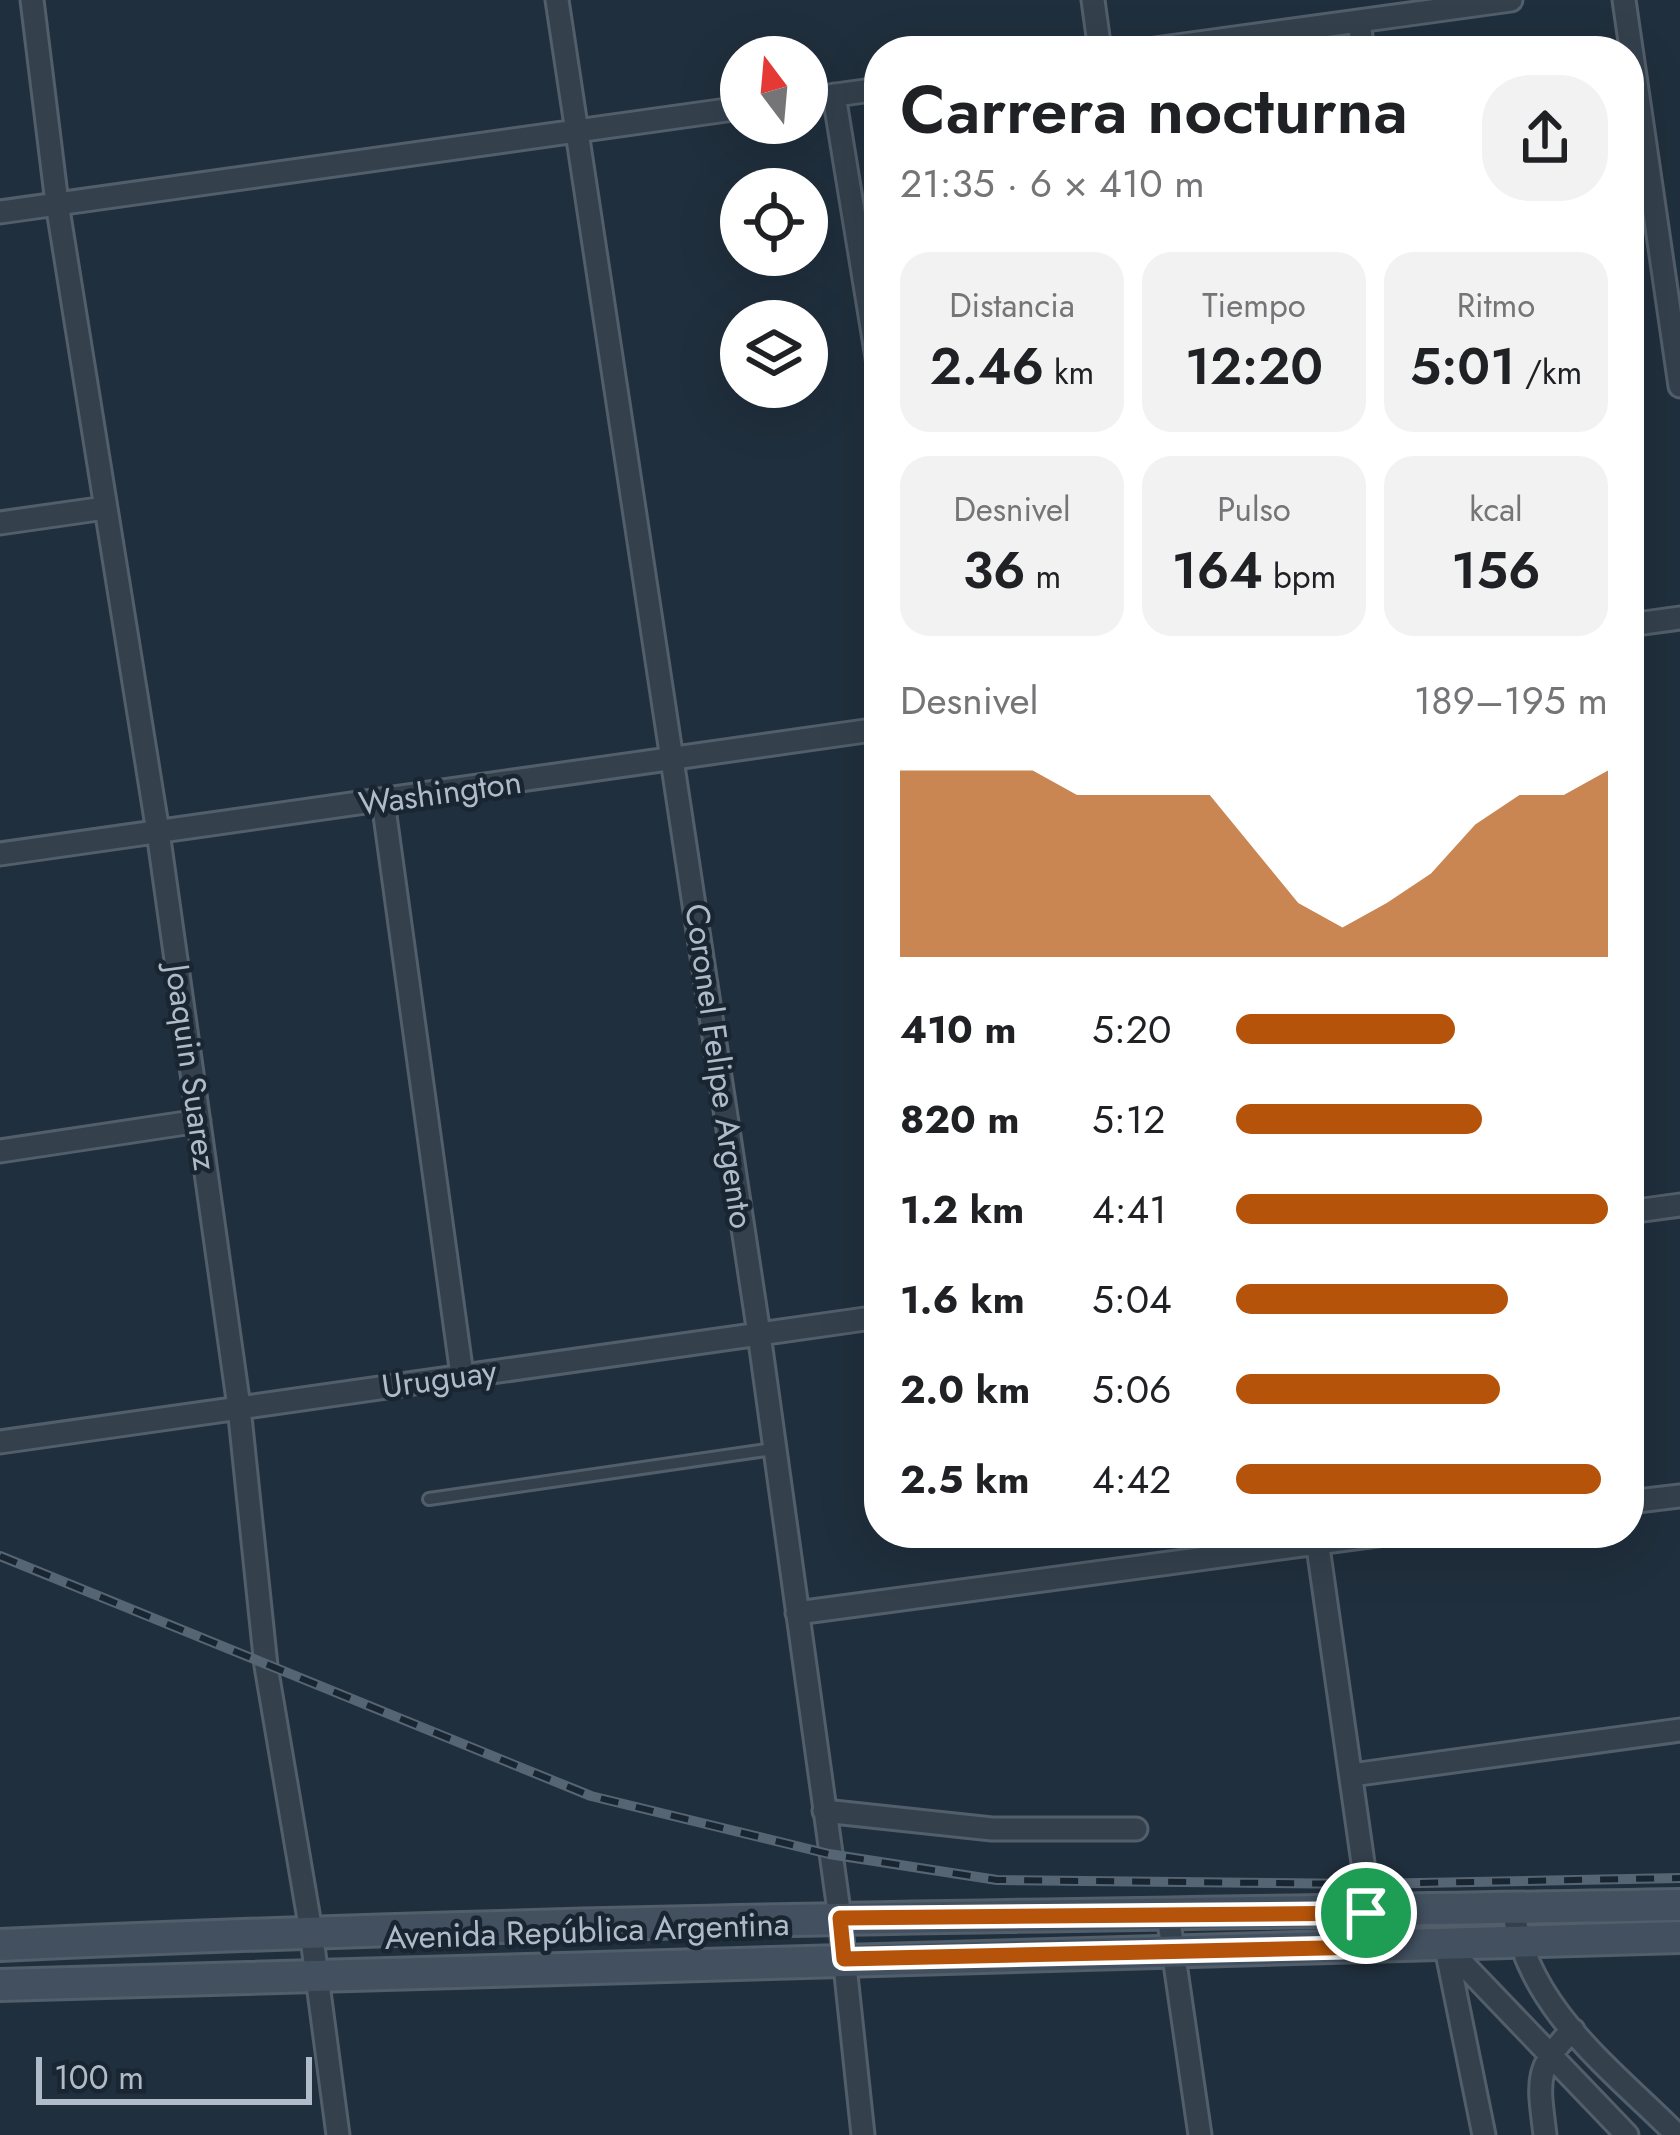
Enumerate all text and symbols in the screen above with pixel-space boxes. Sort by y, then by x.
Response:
north arrow [720,36,828,144]
map controls [720,36,828,408]
text: Carrera nocturna [900,62,1408,158]
button: share [1482,75,1608,201]
text: 21:35 · 6 × 410 m [900,155,1205,212]
button: locate [720,168,828,276]
text: Distancia [949,282,1075,329]
text: Tiempo [1202,282,1306,329]
text: Ritmo [1457,282,1535,329]
button: layers [720,300,828,408]
text: 2.46 [930,329,1044,403]
text: 12:20 [1185,329,1323,403]
text: 5:01 [1410,329,1515,403]
text: km [1044,349,1094,396]
text: /km [1515,349,1582,396]
text: Desnivel [953,486,1071,533]
text: Pulso [1217,486,1291,533]
text: kcal [1469,486,1523,533]
text: 36 [963,533,1026,607]
text: 164 [1172,533,1263,607]
text: 156 [1451,533,1541,607]
text: m [1026,553,1061,600]
text: bpm [1263,553,1336,600]
text: Desnivel [900,672,1039,729]
text: 189–195 m [1414,672,1608,729]
street label: Washington [356,758,524,827]
street label: Coronel Felipe Argento [673,901,766,1231]
street label: Joaquin Suarez [153,957,229,1173]
text: 410 m [900,1001,1017,1058]
text: 5:20 [1092,1001,1171,1058]
text: 820 m [900,1091,1020,1148]
text: 5:12 [1092,1091,1165,1148]
text: 1.2 km [900,1181,1024,1238]
text: 4:41 [1092,1181,1167,1238]
text: 1.6 km [900,1271,1025,1328]
text: 5:04 [1092,1271,1172,1328]
street label: Uruguay [379,1347,500,1410]
text: 2.0 km [900,1361,1030,1418]
text: 5:06 [1092,1361,1172,1418]
text: 2.5 km [900,1451,1029,1508]
text: 4:42 [1092,1451,1171,1508]
pin [1315,1862,1417,1964]
icon: arrive [1333,1880,1399,1946]
street label: Avenida República Argentina [384,1900,790,1961]
scale bar [36,2051,312,2104]
text: 100 m [54,2054,144,2101]

